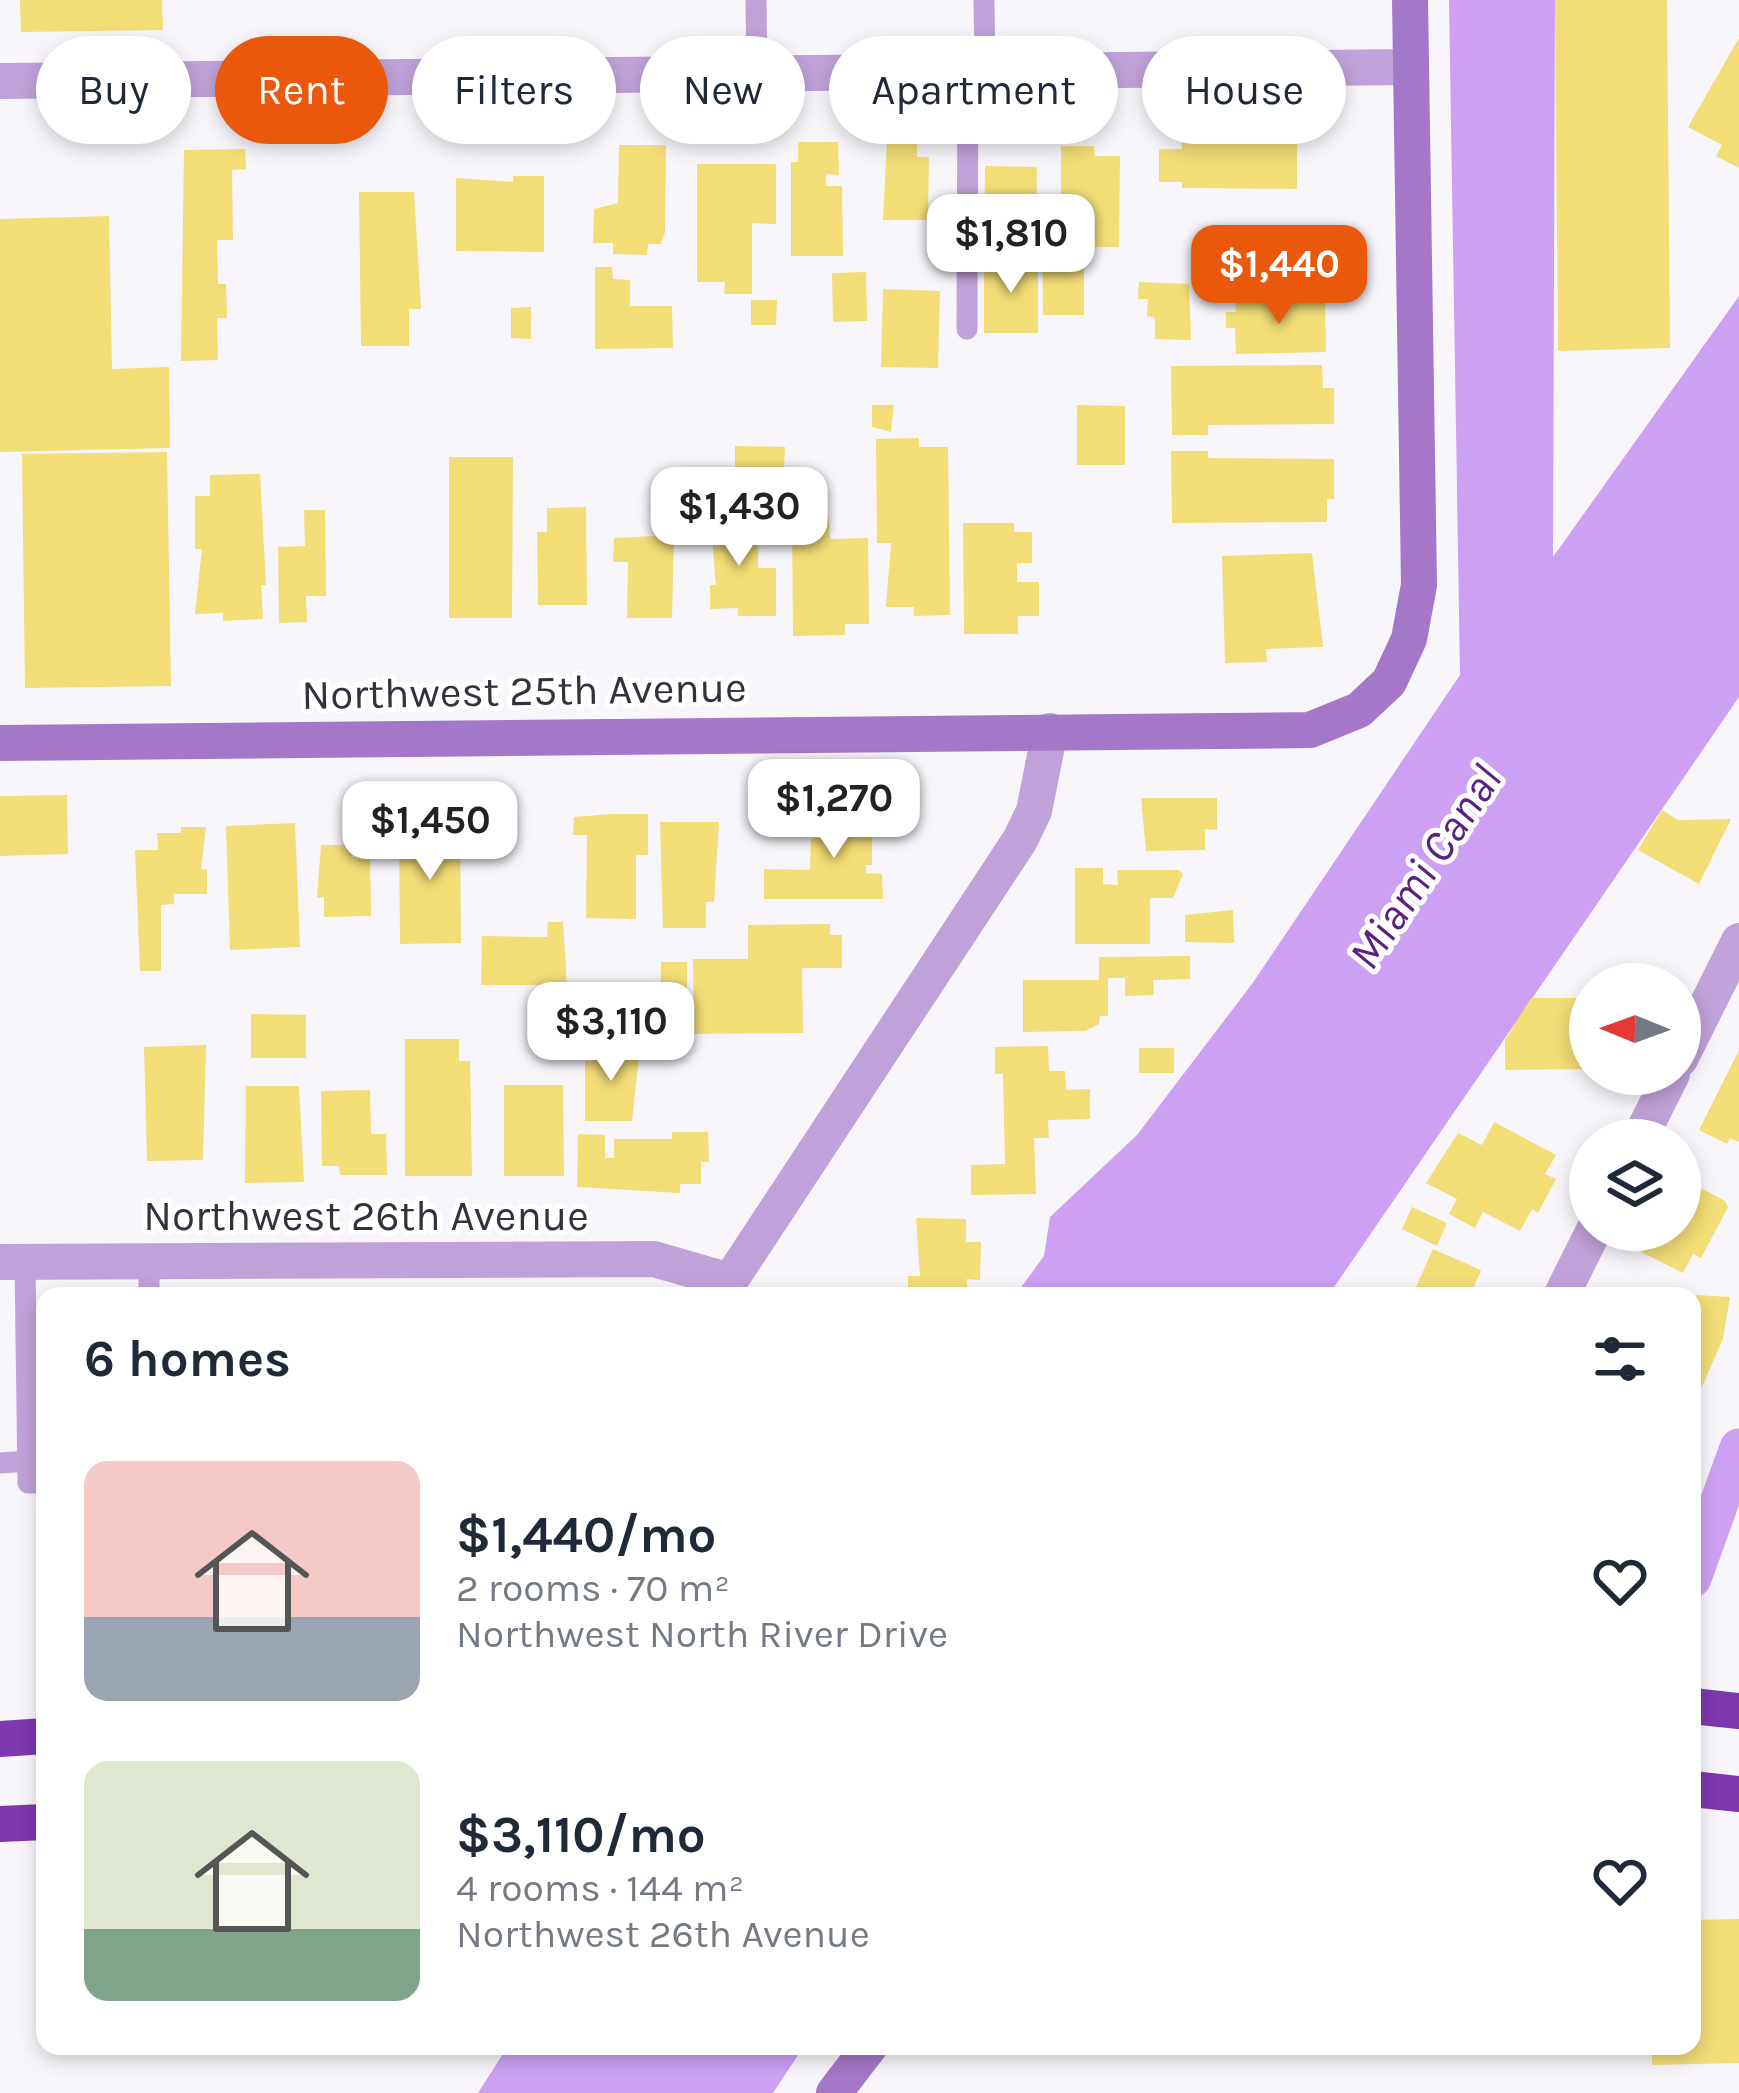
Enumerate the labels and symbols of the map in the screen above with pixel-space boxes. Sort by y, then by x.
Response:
pin: $1,810 [913,194,1109,296]
pin: $1,440 [1181,225,1377,327]
pin: $1,430 [641,467,837,569]
street label: Northwest 25th Avenue [301,662,747,720]
water label: Miami Canal [1338,755,1512,979]
pin: $1,270 [736,759,932,861]
pin: $1,450 [332,781,528,883]
north arrow [1569,963,1701,1095]
pin: $3,110 [513,982,709,1084]
street label: Northwest 26th Avenue [143,1191,589,1241]

